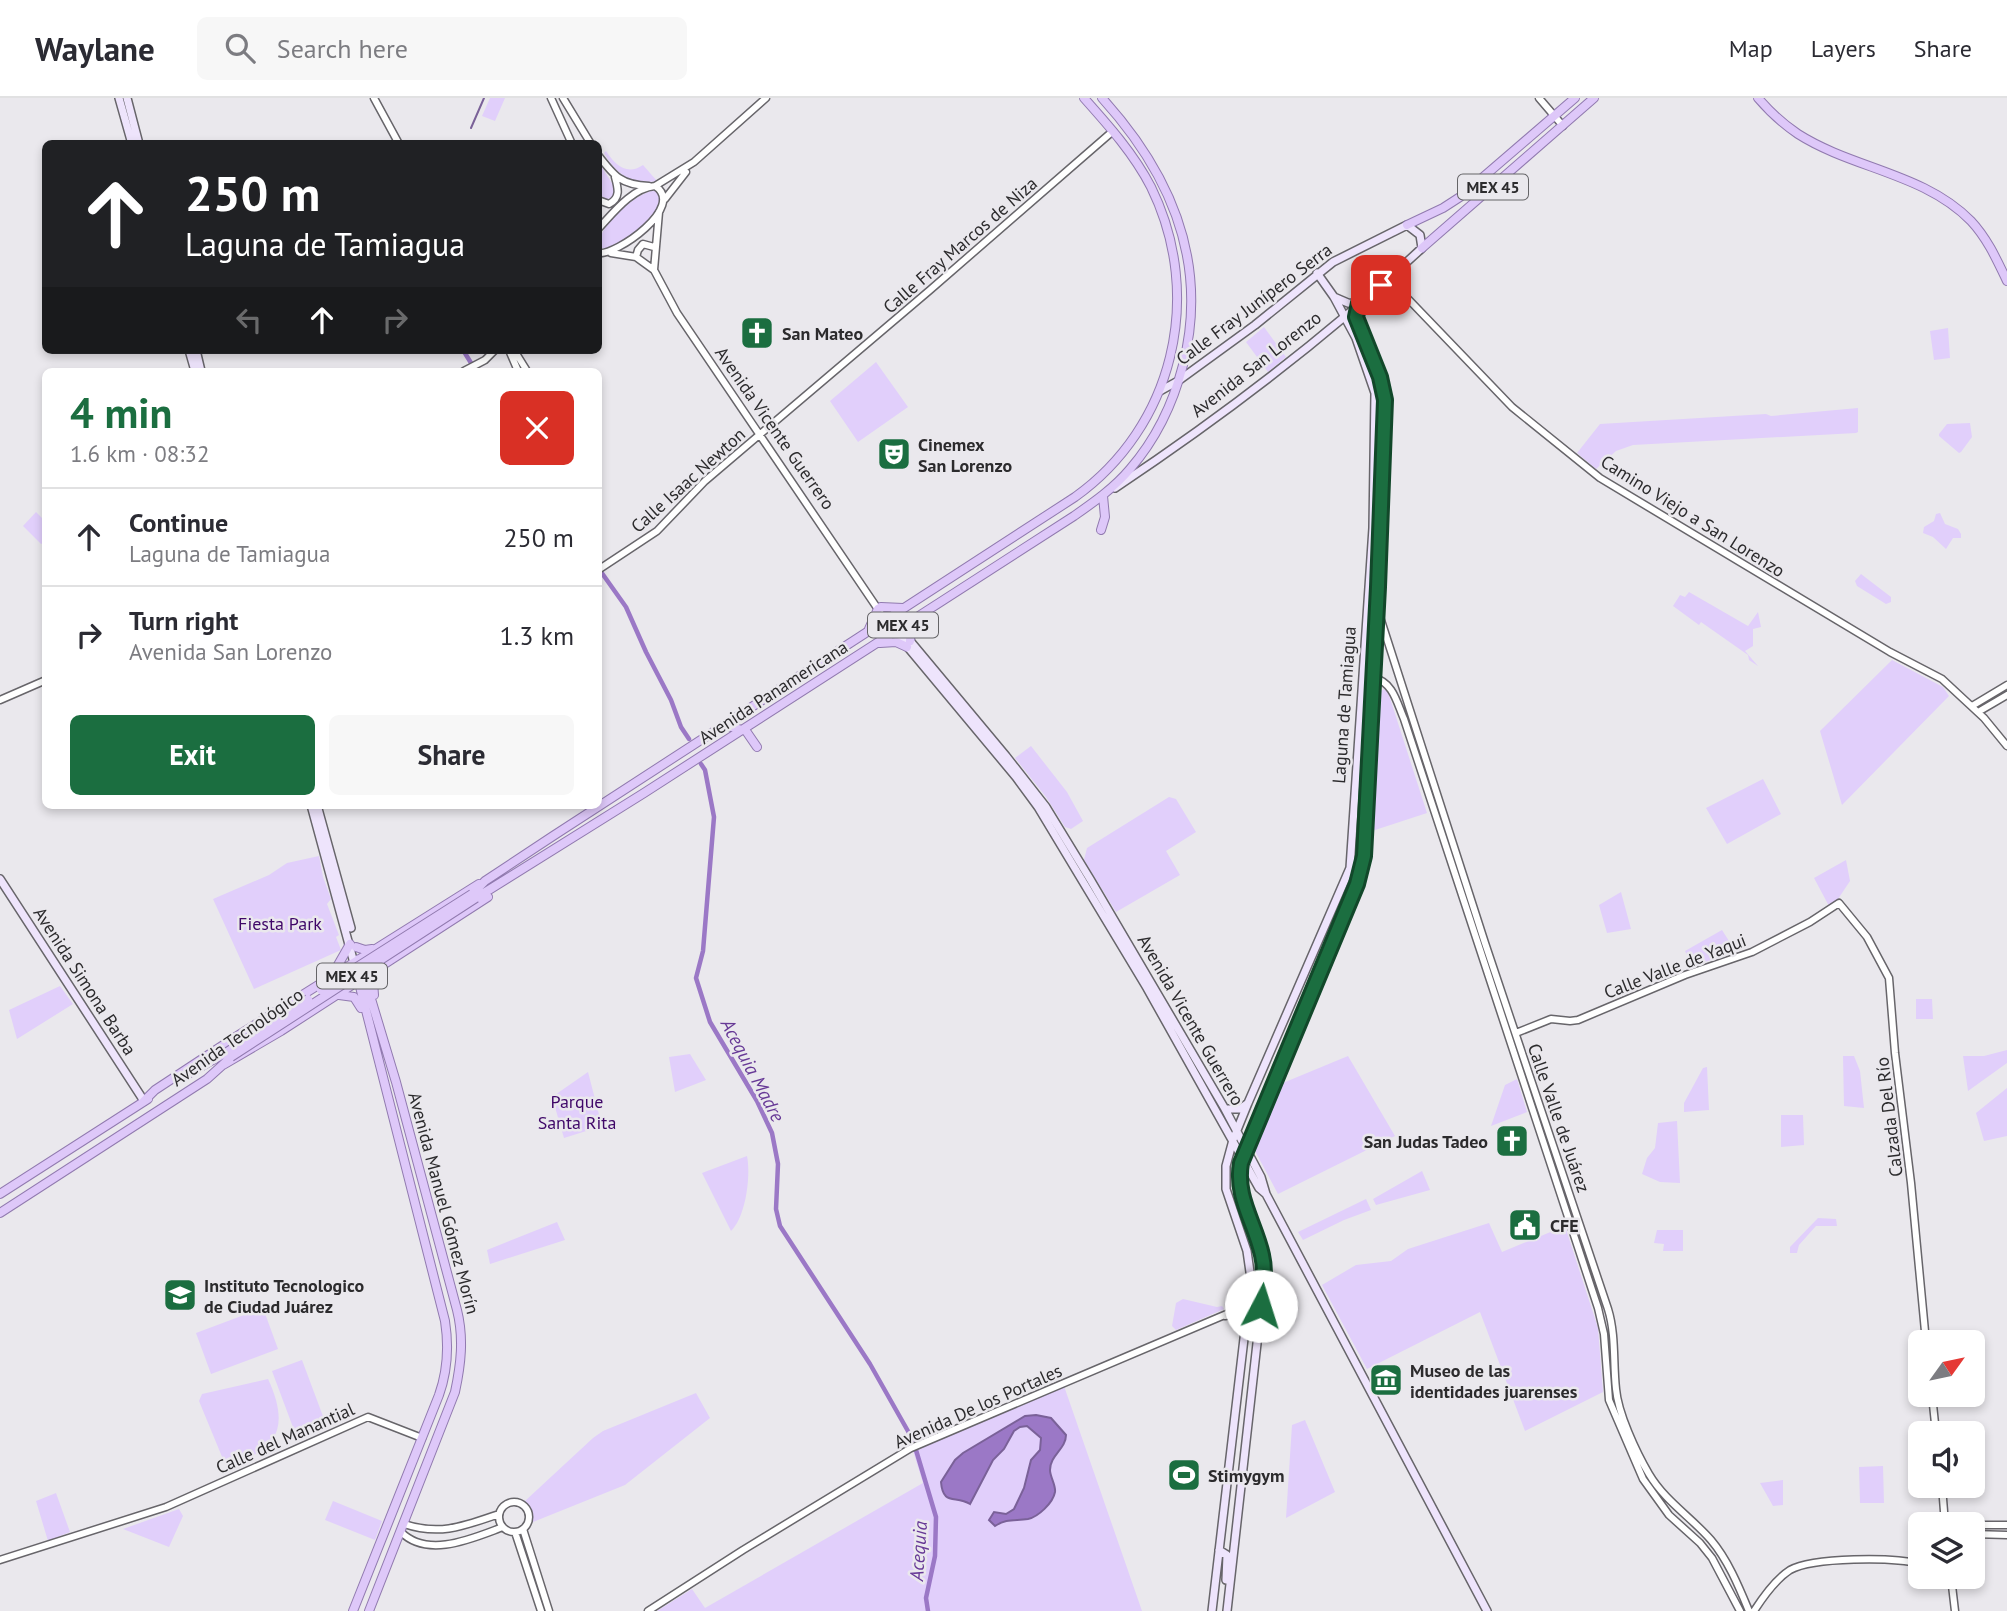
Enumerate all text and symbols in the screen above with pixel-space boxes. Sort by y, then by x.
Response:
search box [197,17,687,80]
text: Waylane [35,27,155,70]
icon: search [221,29,259,67]
text: Search here [277,32,408,65]
text: Map [1729,33,1773,64]
text: Layers [1811,33,1876,64]
text: Share [1914,33,1972,64]
text: 250 m [185,161,320,225]
icon: ahead [70,168,161,259]
street label: Calle Fray Marcos de Niza [878,172,1042,318]
road number: MEX 45 [1458,174,1528,200]
text: Laguna de Tamiagua [185,223,465,265]
street label: Calle Fray Junípero Serra [1172,238,1336,370]
pin [1351,255,1411,315]
icon: arrive [1362,266,1400,304]
icon: left [230,301,268,339]
icon: ahead [303,301,341,339]
icon: right [376,301,414,339]
street label: Avenida San Lorenzo [1186,306,1326,422]
church icon: San Mateo [738,314,776,352]
place label: San Mateo [782,322,863,345]
street label: Avenida Vicente Guerrero [710,342,840,514]
text: 4 min [70,385,172,440]
button: close [500,391,574,465]
street label: Calle Isaac Newton [626,423,750,537]
place label: Cinemex San Lorenzo [918,433,1012,477]
theatre icon: Cinemex San Lorenzo [875,435,913,473]
text: 1.6 km · 08:32 [70,439,209,468]
street label: Camino Viejo a San Lorenzo [1597,450,1789,582]
text: Continue [129,506,228,539]
icon: ahead [70,518,108,556]
text: 250 m [503,521,574,554]
text: Laguna de Tamiagua [129,539,330,568]
text: Turn right [129,604,238,637]
road number: MEX 45 [868,612,938,638]
icon: right [70,616,108,654]
text: 1.3 km [500,619,574,652]
street label: Laguna de Tamiagua [1327,626,1361,784]
street label: Avenida Panamericana [694,635,852,749]
text: Avenida San Lorenzo [129,637,332,666]
button: Exit [70,715,315,795]
button: Share [329,715,574,795]
street label: Avenida Simona Barba [29,903,141,1059]
park label: Fiesta Park [238,912,322,935]
street label: Calle Valle de Yaqui [1601,928,1749,1004]
street label: Avenida Vicente Guerrero [1133,930,1249,1110]
road number: MEX 45 [317,964,387,988]
street label: Avenida Tecnológico [166,983,308,1091]
water label: Acequia Madre [715,1013,790,1126]
street label: Calle Valle de Juárez [1523,1040,1595,1196]
street label: Calzada Del Río [1870,1056,1908,1178]
street label: Avenida Manuel Gómez Morín [403,1090,485,1316]
park label: Parque Santa Rita [538,1090,616,1134]
church icon: San Judas Tadeo [1493,1122,1531,1160]
place label: San Judas Tadeo [1364,1130,1488,1153]
public building icon: CFE [1506,1206,1544,1244]
place label: CFE [1550,1214,1579,1237]
position arrow [1224,1269,1298,1343]
place label: Instituto Tecnologico de Ciudad Juárez [204,1274,365,1318]
school or university icon: Instituto Tecnologico de Ciudad Juárez [161,1276,199,1314]
north arrow [1908,1330,1984,1407]
map controls [1908,1330,1985,1589]
street label: Avenida De los Portales [890,1359,1066,1453]
place label: Museo de las identidades juarenses [1410,1359,1578,1403]
museum icon: Museo de las identidades juarenses [1367,1361,1405,1399]
street label: Calle del Manantial [212,1397,358,1479]
button: sound [1908,1421,1985,1498]
sports icon: Stimygym [1165,1456,1203,1494]
place label: Stimygym [1208,1464,1284,1487]
button: layers [1908,1512,1985,1589]
water label: Acequia [904,1519,932,1583]

